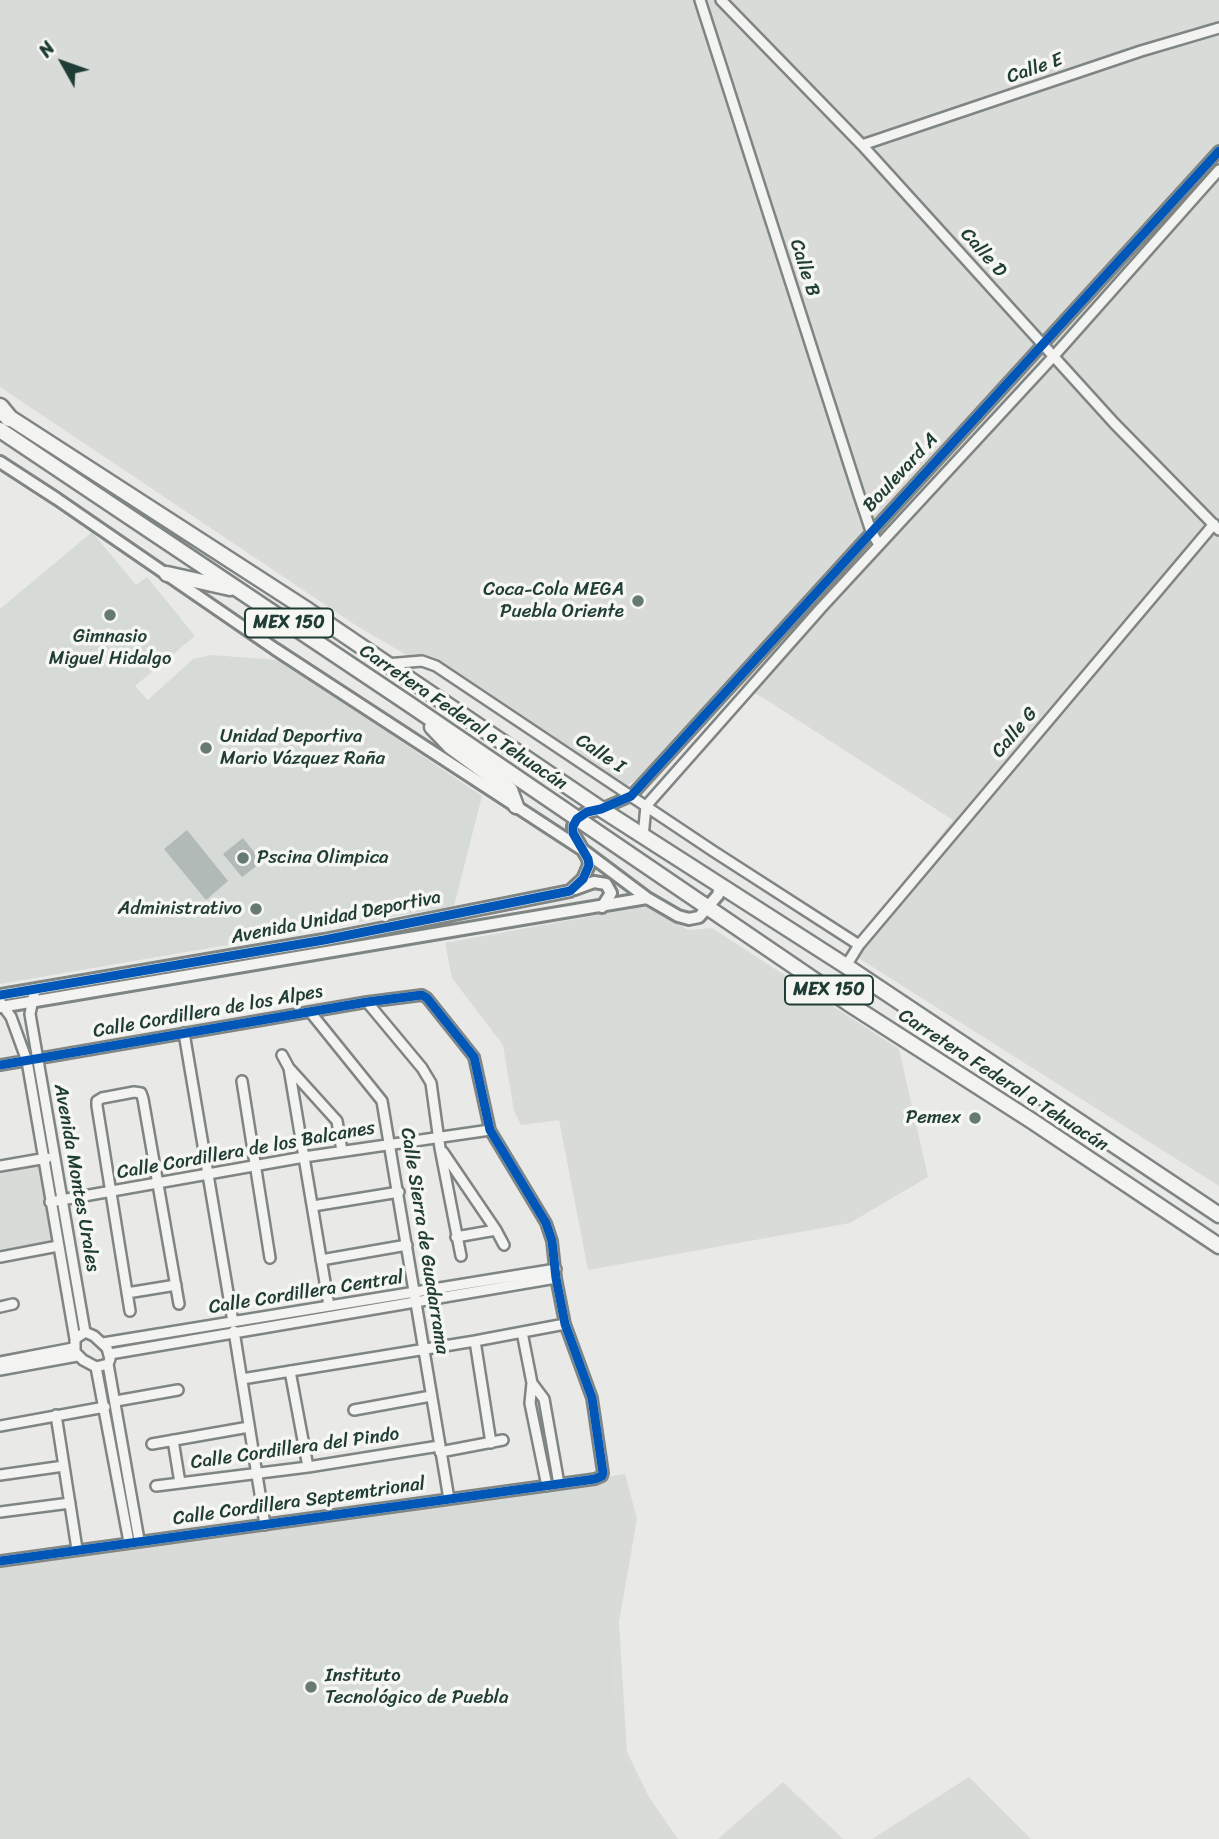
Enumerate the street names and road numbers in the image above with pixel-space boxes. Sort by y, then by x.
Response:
street label: Calle E [1004,49,1066,89]
street label: Calle D [955,224,1011,282]
street label: Calle B [784,236,824,300]
street label: Boulevard A [859,429,943,517]
road number: MEX 150 [245,608,333,638]
street label: Carretera Federal a Tehuacán [355,640,571,796]
street label: Calle G [987,703,1043,763]
street label: Calle I [571,729,629,779]
street label: Avenida Unidad Deportiva [229,886,443,950]
road number: MEX 150 [785,975,873,1004]
street label: Calle Cordillera de los Alpes [91,981,325,1043]
street label: Carretera Federal a Tehuacán [894,1005,1112,1157]
street label: Avenida Montes Urales [48,1082,104,1274]
street label: Calle Cordillera de los Balcanes [115,1117,377,1185]
street label: Calle Sierra de Guadarrama [395,1126,453,1356]
street label: Calle Cordillera Central [207,1266,405,1320]
street label: Calle Cordillera del Pindo [189,1423,401,1475]
street label: Calle Cordillera Septemtrional [171,1473,427,1531]

